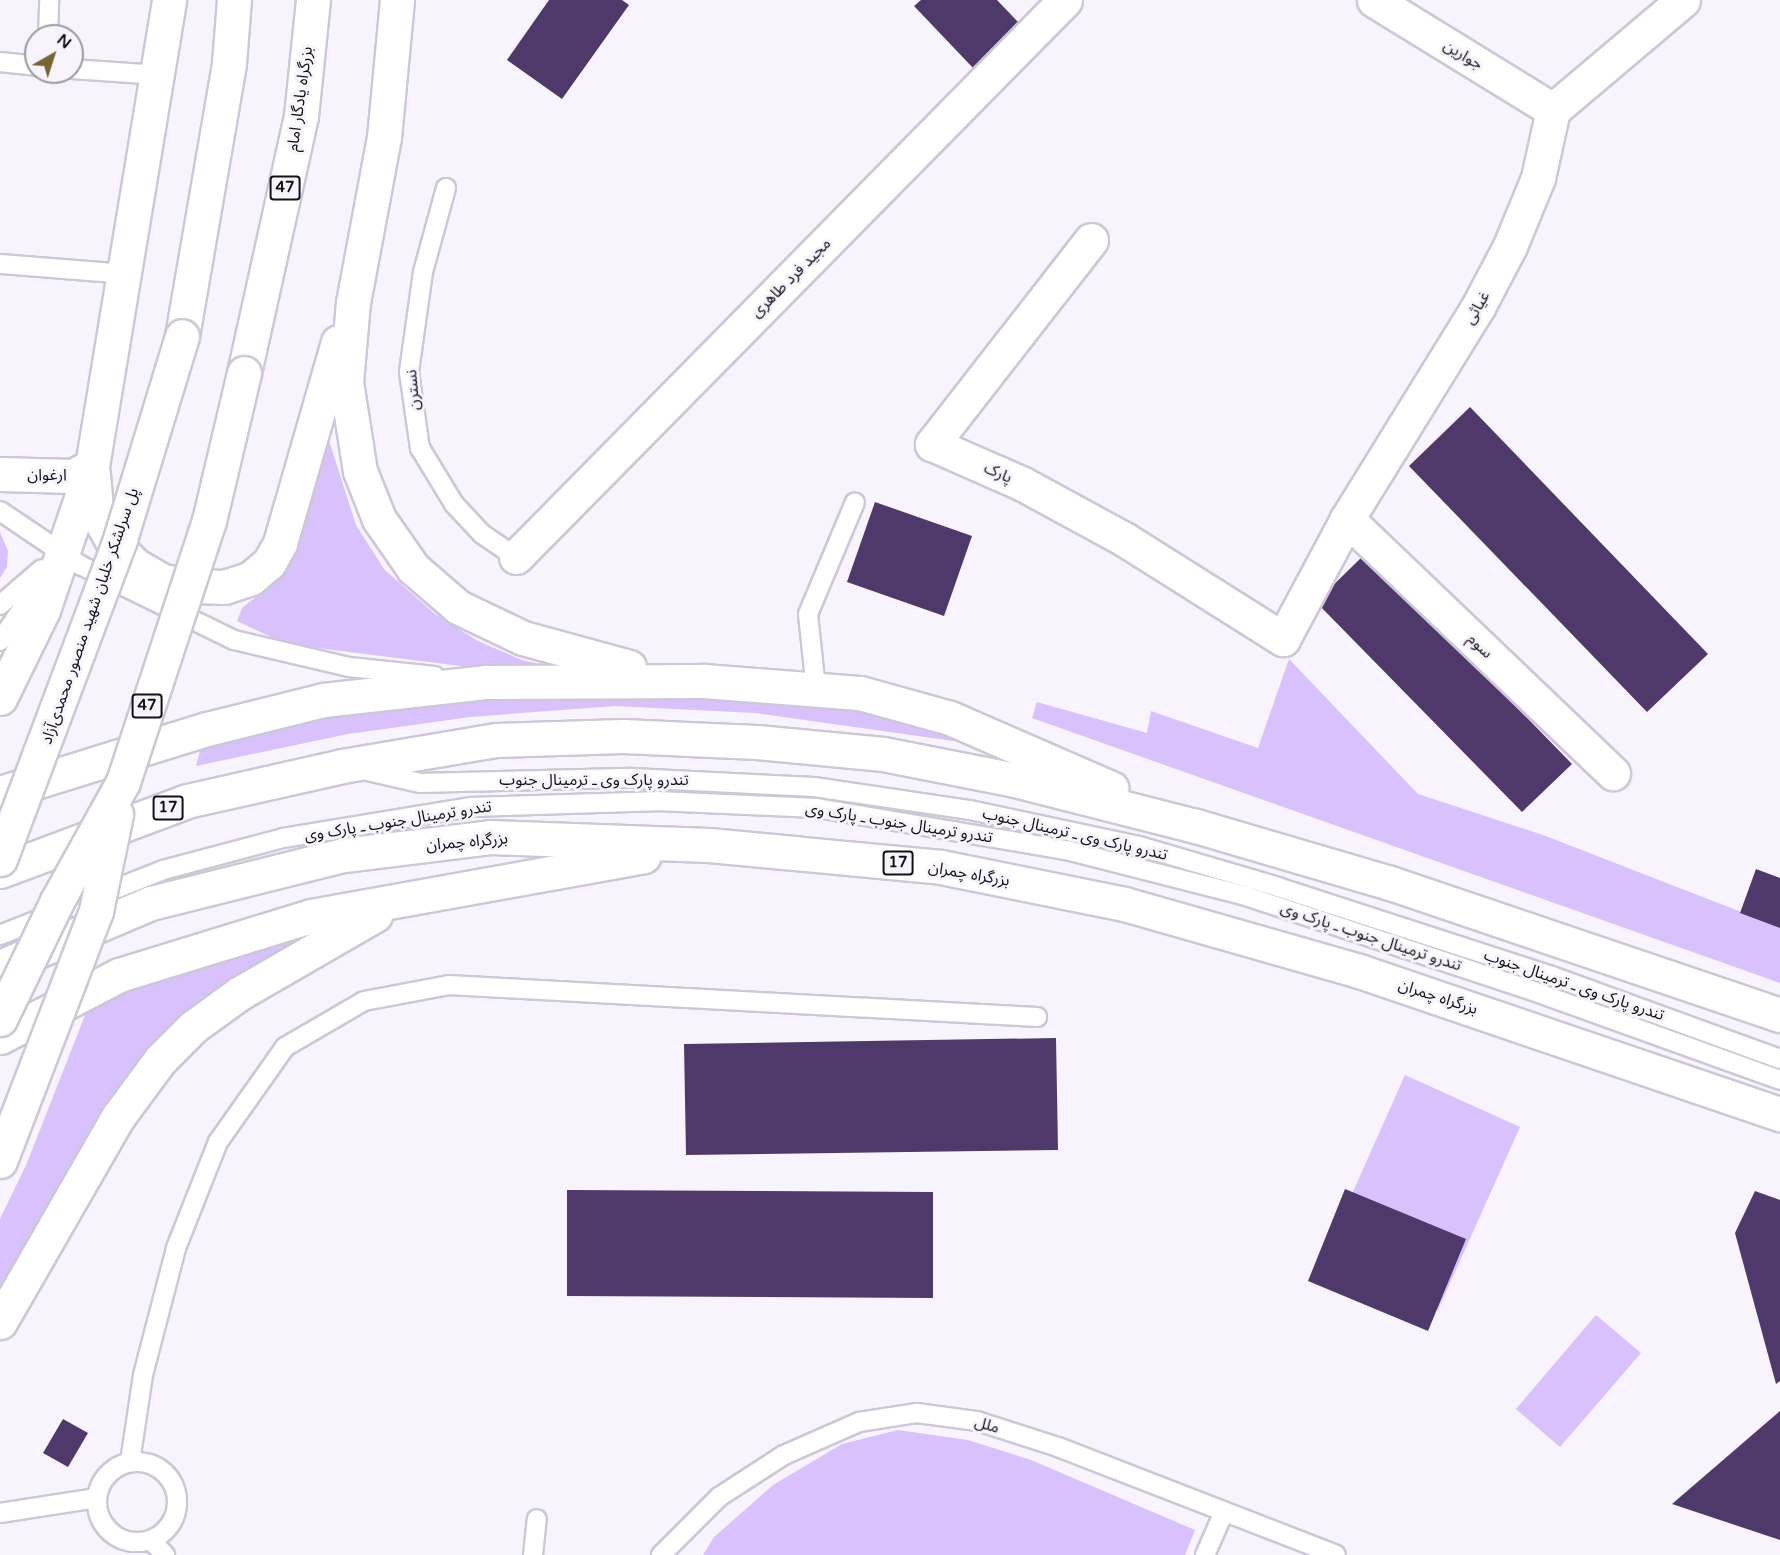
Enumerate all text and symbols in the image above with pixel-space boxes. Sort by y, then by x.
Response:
north arrow [24,24,84,84]
text: N [53,30,75,53]
street label: جوارین [1440,36,1486,74]
street label: بزرگراه یادگار امام [283,45,317,153]
road number: 47 [268,176,302,200]
street label: مجید فرد طاهری [747,234,835,322]
street label: غیاثی [1460,288,1494,328]
street label: نسترن [402,369,424,411]
street label: پارک [981,459,1015,487]
street label: ارغوان [27,465,67,485]
street label: پل سرلشکر خلبان شهید منصور محمدی‌آزاد [37,485,143,747]
street label: سوم [1463,629,1497,663]
road number: 47 [130,694,164,718]
street label: تندرو پارک وی ـ ترمینال جنوب [499,770,689,790]
road number: 17 [152,796,184,820]
street label: تندرو ترمینال جنوب ـ پارک وی [303,797,493,845]
street label: تندرو ترمینال جنوب ـ پارک وی [804,799,994,847]
street label: تندرو پارک وی ـ ترمینال جنوب [981,803,1169,865]
street label: بزرگراه چمران [425,829,509,855]
road number: 17 [882,851,914,875]
street label: بزرگراه چمران [927,857,1011,891]
street label: تندرو ترمینال جنوب ـ پارک وی [1278,899,1464,975]
street label: تندرو پارک وی ـ ترمینال جنوب [1481,945,1667,1025]
street label: بزرگراه چمران [1396,975,1480,1019]
street label: ملل [972,1412,1002,1438]

